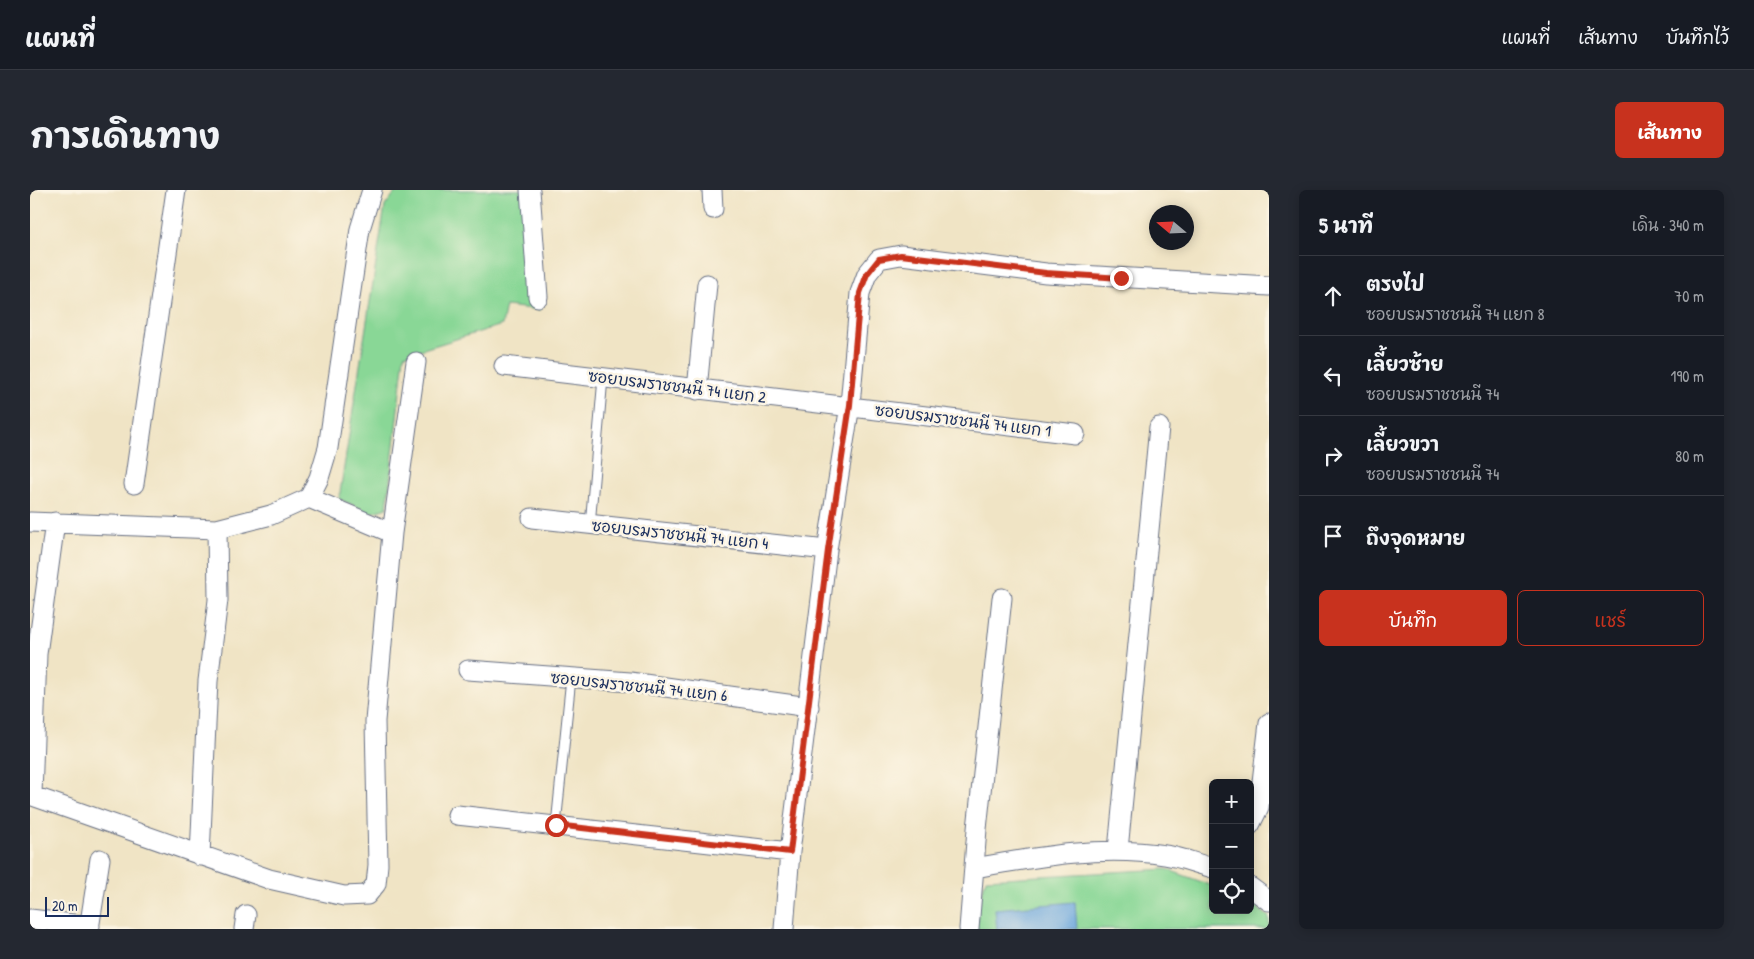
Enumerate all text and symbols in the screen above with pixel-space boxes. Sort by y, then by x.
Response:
text: แผนที่ [25,22,95,54]
text: แผนที่ [1502,25,1550,50]
text: เส้นทาง [1578,25,1638,50]
text: บันทึกไว้ [1666,25,1729,50]
button: เส้นทาง [1615,102,1724,158]
text: การเดินทาง [30,112,220,159]
north arrow [1149,205,1194,250]
text: 5 นาที [1319,211,1373,240]
text: เดิน · 340 m [1632,214,1704,236]
route end [1110,267,1133,290]
text: ตรงไป [1366,271,1424,297]
icon: ahead [1319,282,1347,310]
text: 70 m [1674,285,1704,307]
text: ซอยบรมราชชนนี 74 แยก 8 [1366,303,1544,325]
text: เลี้ยวซ้าย [1366,351,1443,377]
icon: left [1319,362,1347,390]
street label: ซอยบรมราชชนนี 74 แยก 2 [587,364,768,408]
text: 190 m [1671,365,1704,387]
text: ซอยบรมราชชนนี 74 [1366,383,1499,405]
street label: ซอยบรมราชชนนี 74 แยก 1 [874,398,1053,442]
text: เลี้ยวขวา [1366,431,1439,457]
icon: right [1319,442,1347,470]
text: 80 m [1675,445,1704,467]
text: ซอยบรมราชชนนี 74 [1366,463,1499,485]
street label: ซอยบรมราชชนนี 74 แยก 4 [591,514,769,554]
icon: arrive [1319,522,1347,550]
text: ถึงจุดหมาย [1366,525,1465,551]
button: บันทึก [1319,590,1507,646]
button: แชร์ [1517,590,1704,646]
street label: ซอยบรมราชชนนี 74 แยก 6 [549,666,729,706]
map controls [1209,779,1254,914]
button: + [1209,779,1254,824]
route start [545,814,568,837]
button: − [1209,824,1254,869]
button: locate [1209,869,1254,914]
scale bar [45,894,109,917]
text: 20 m [52,896,78,915]

